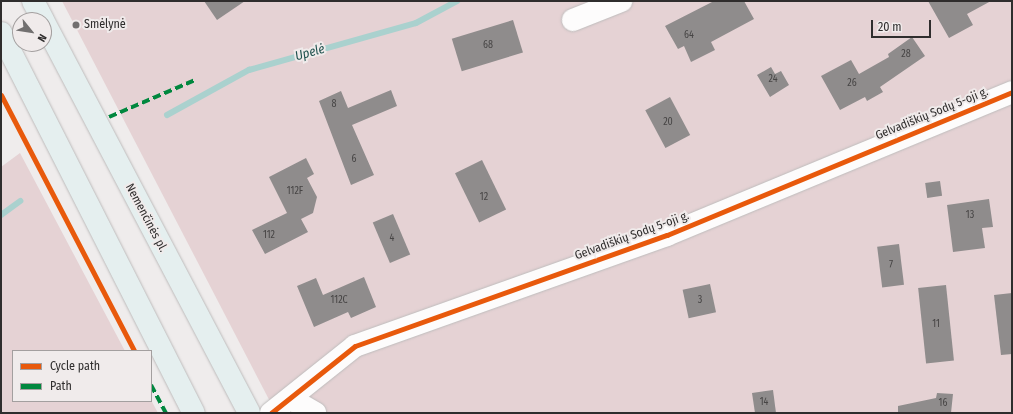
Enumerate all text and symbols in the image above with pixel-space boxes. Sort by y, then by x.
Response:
north arrow [12,12,52,52]
scale bar [873,12,933,38]
place label: Smėlynė [84,18,126,32]
marker: Smėlynė [71,20,81,30]
text: 20 m [878,20,902,34]
house number: 64 [684,30,694,42]
text: N [35,32,49,44]
house number: 68 [483,40,493,52]
water label: Upelė [293,41,327,65]
house number: 28 [901,49,911,61]
house number: 24 [768,74,778,86]
house number: 26 [847,78,857,90]
street label: Gelvadiškių Sodų 5-oji g. [874,85,990,143]
house number: 8 [332,99,336,111]
house number: 20 [663,117,673,129]
house number: 6 [352,154,356,166]
street label: Nemenčinės pl. [122,181,170,255]
house number: 112F [287,186,303,198]
house number: 12 [480,192,488,204]
street label: Gelvadiškių Sodų 5-oji g. [573,209,691,263]
house number: 13 [966,210,974,222]
house number: 112 [263,230,275,242]
house number: 4 [390,233,394,245]
house number: 7 [889,260,893,272]
house number: 112C [330,295,348,307]
house number: 3 [698,295,702,307]
house number: 11 [932,319,940,331]
legend [12,350,152,402]
text: Cycle path [50,359,100,373]
text: Path [50,379,72,393]
house number: 14 [760,397,768,409]
house number: 16 [939,398,947,410]

